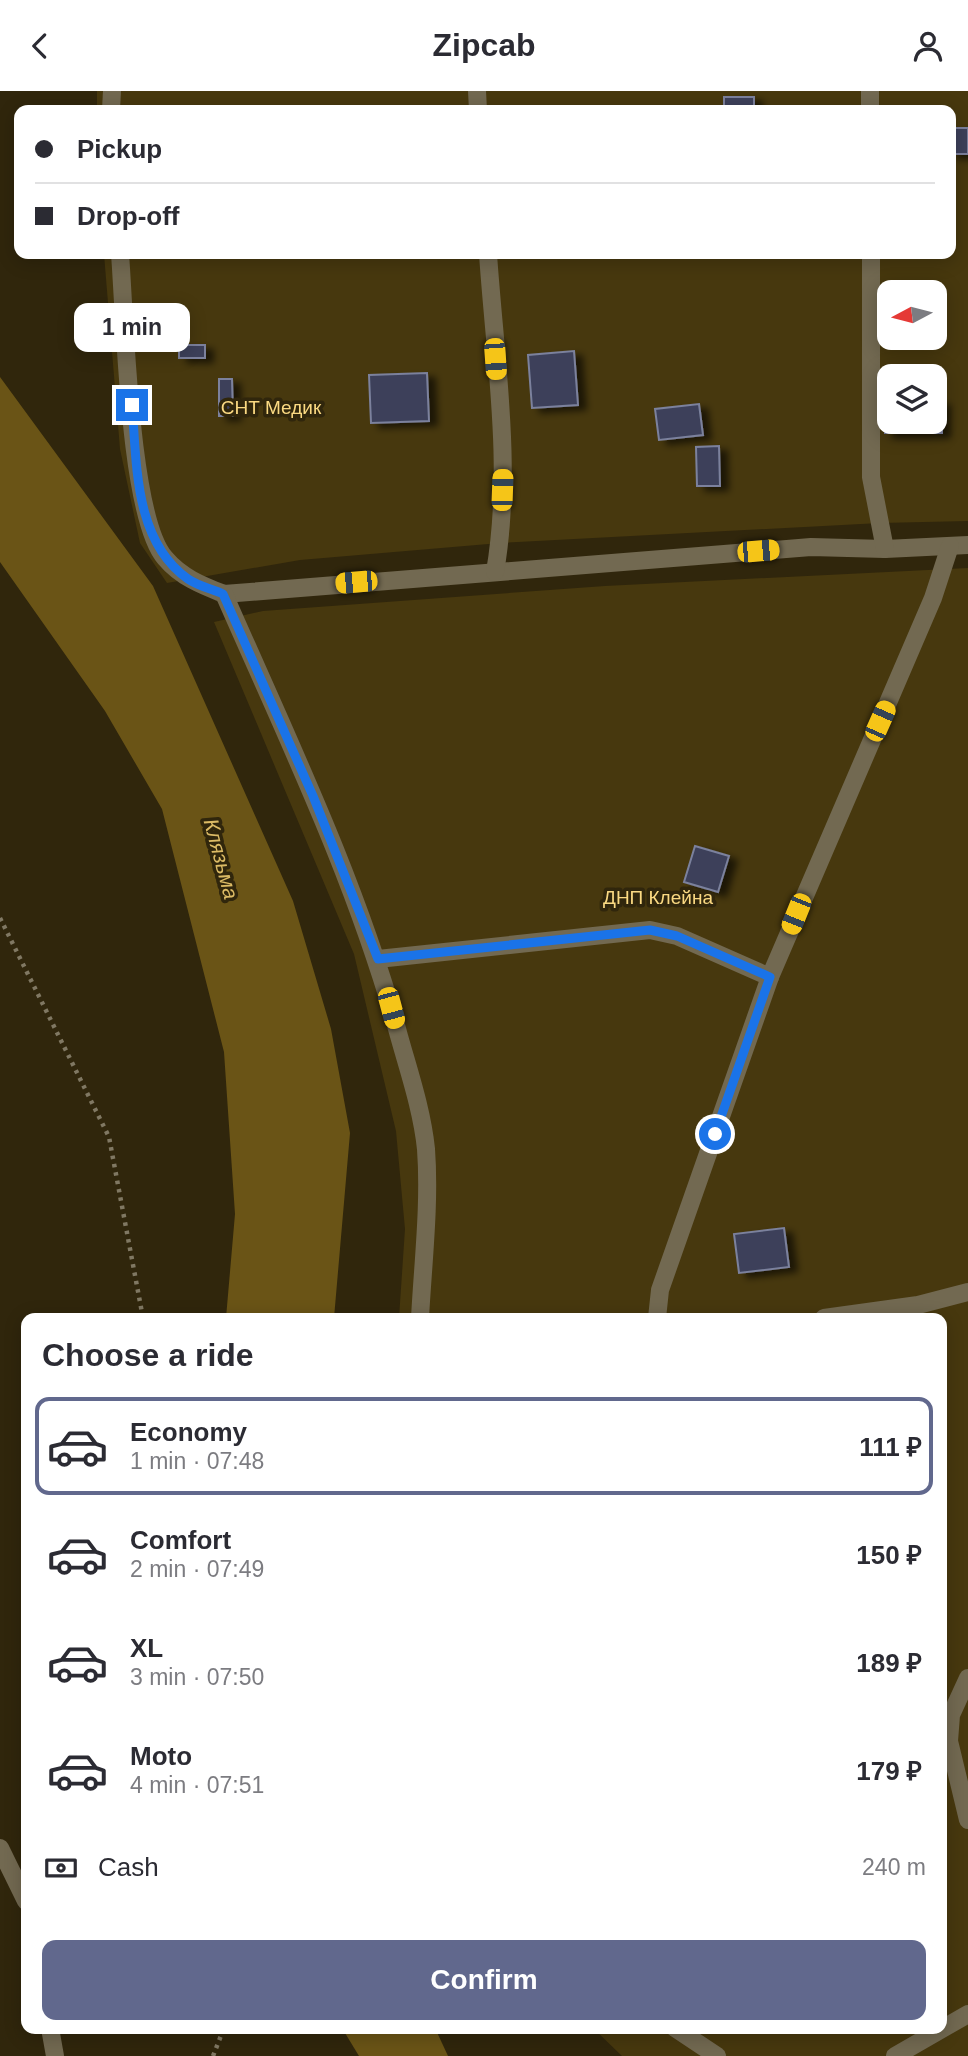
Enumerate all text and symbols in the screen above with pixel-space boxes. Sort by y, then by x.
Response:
icon: back [21,27,59,65]
text: Zipcab [432,27,536,63]
icon: person [909,27,947,65]
text: Pickup [77,134,162,164]
text: Drop-off [77,201,180,231]
north arrow [877,280,947,350]
map controls [877,280,947,434]
callout: 1 min [74,303,190,353]
text: 1 min [102,314,162,340]
car [484,337,507,381]
button: layers [877,364,947,434]
route end [116,389,148,421]
park label: СНТ Медик [221,397,322,418]
car [491,469,514,511]
car [737,539,780,563]
car [335,570,378,594]
car [862,698,899,744]
water label: Клязьма [200,816,243,902]
park label: ДНП Клейна [603,887,713,908]
car [779,891,814,937]
car [376,985,407,1031]
route start [699,1118,731,1150]
text: Choose a ride [42,1337,254,1373]
icon: car [46,1415,109,1478]
text: Economy [130,1417,247,1447]
text: 111 ₽ [859,1432,922,1462]
text: 1 min · 07:48 [130,1448,264,1474]
icon: car [46,1523,109,1586]
text: Comfort [130,1525,231,1555]
text: 150 ₽ [856,1540,922,1570]
text: 2 min · 07:49 [130,1556,264,1582]
icon: car [46,1631,109,1694]
text: XL [130,1633,163,1663]
text: 189 ₽ [856,1648,922,1678]
text: 3 min · 07:50 [130,1664,264,1690]
icon: car [46,1739,109,1802]
text: Moto [130,1741,192,1771]
text: 179 ₽ [856,1756,922,1786]
text: 4 min · 07:51 [130,1772,264,1798]
icon: cash [42,1849,80,1887]
text: Cash [98,1852,159,1882]
text: 240 m [862,1854,926,1880]
button: Confirm [42,1940,926,2020]

